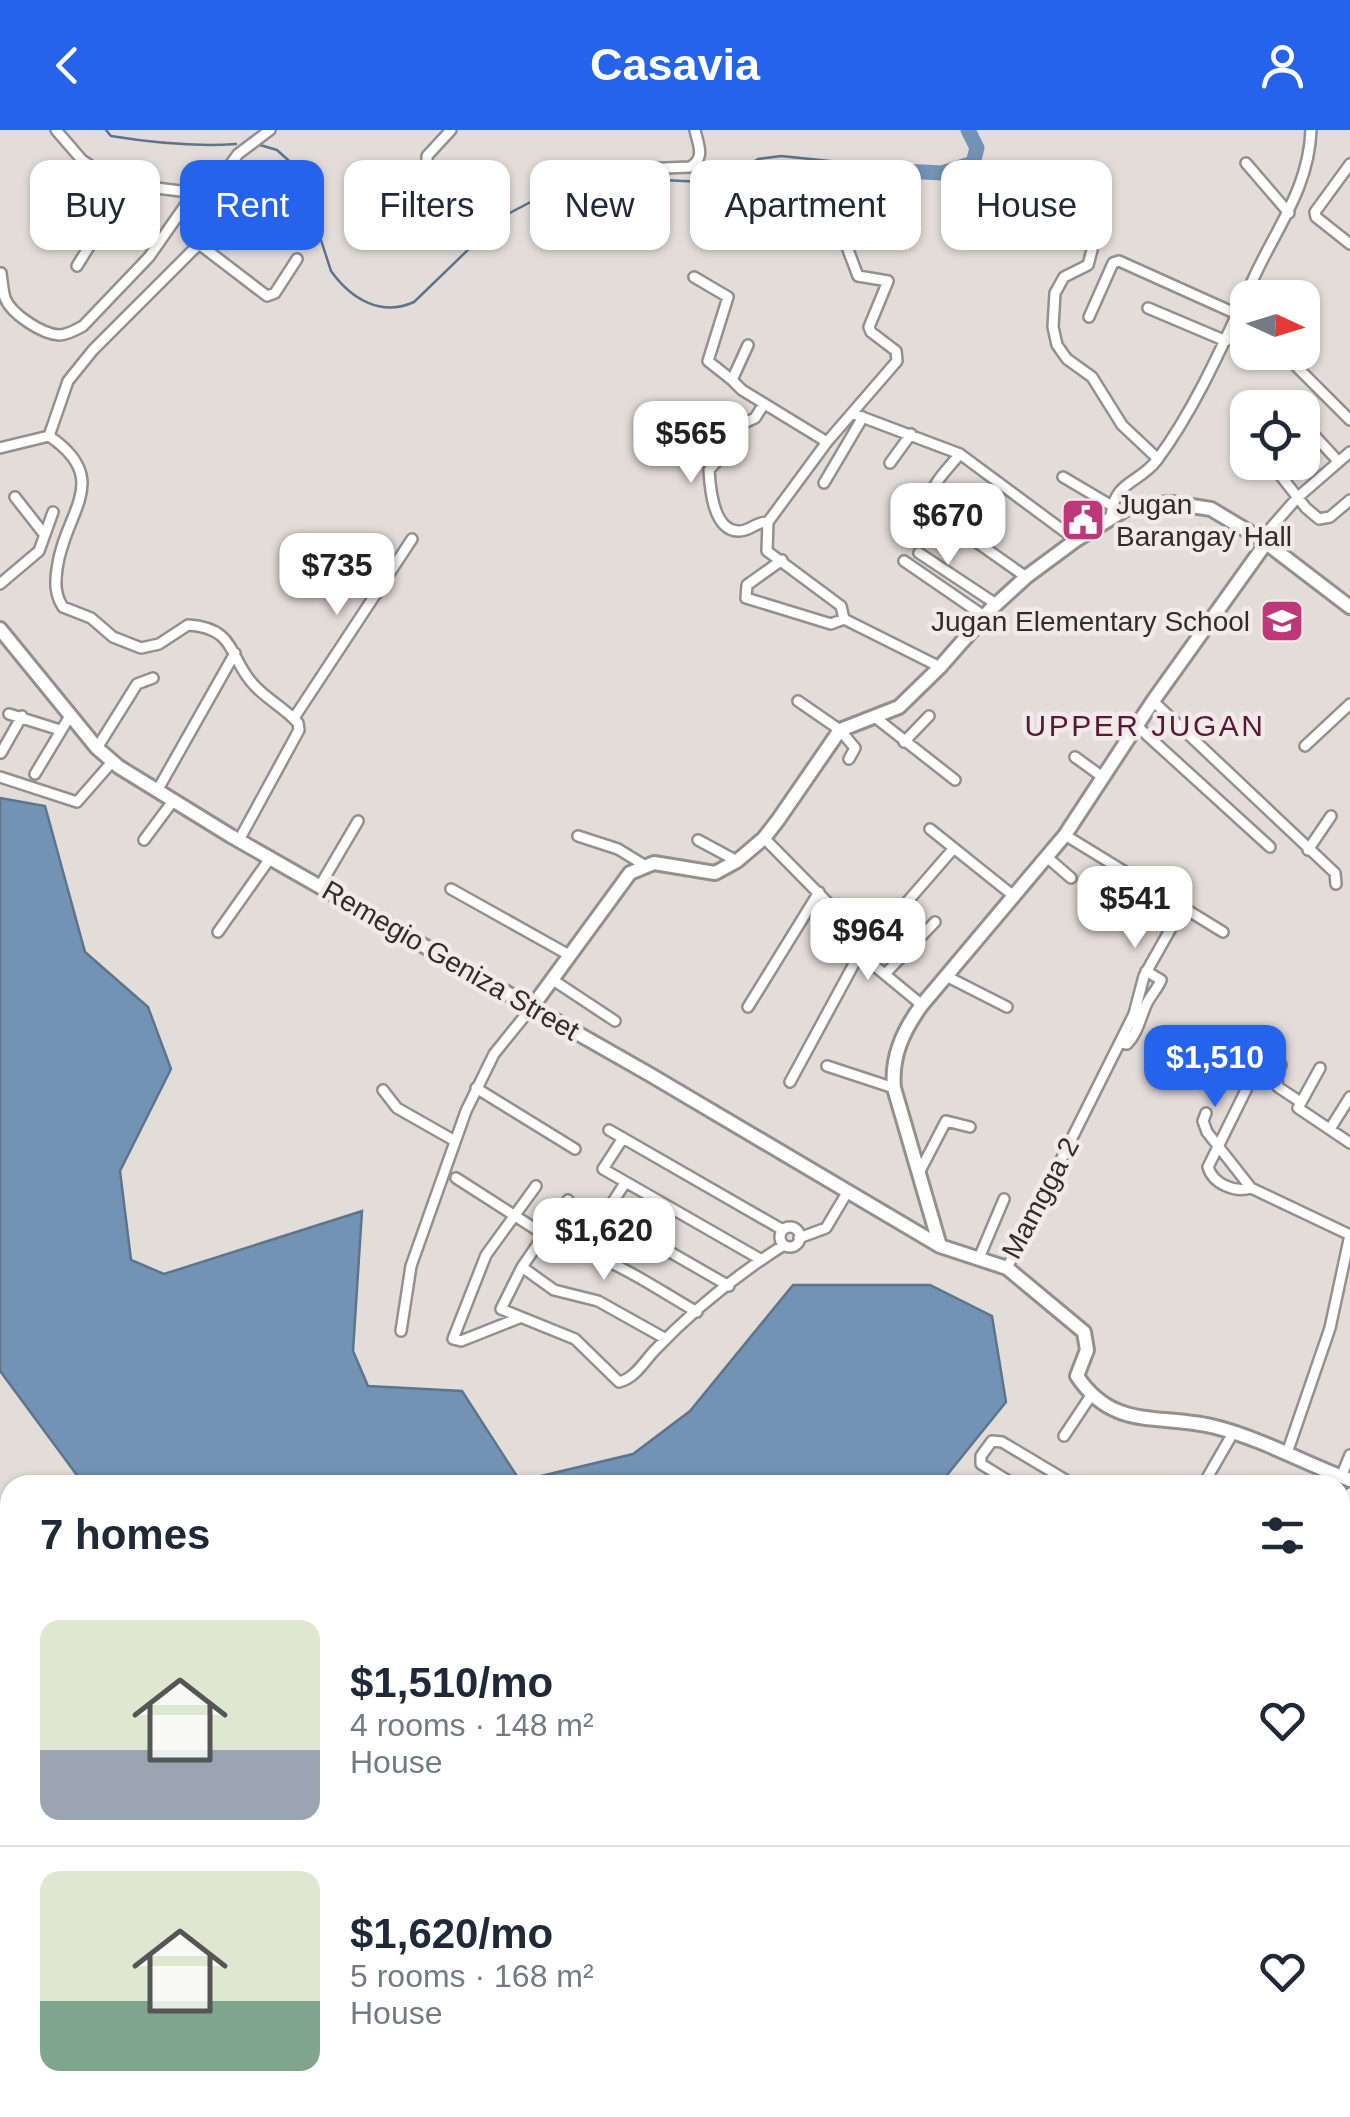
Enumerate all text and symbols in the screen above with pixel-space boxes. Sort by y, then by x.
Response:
icon: back [40,38,95,93]
icon: person [1255,38,1310,93]
text: Casavia [590,39,760,90]
chip: Buy [30,160,160,250]
chip: Rent [180,160,324,250]
chip: Filters [344,160,510,250]
chip: New [530,160,670,250]
chip: Apartment [690,160,921,250]
chip: House [941,160,1112,250]
north arrow [1230,280,1320,370]
map controls [1230,280,1320,480]
button: locate [1230,390,1320,480]
pin: $565 [632,401,750,486]
text: $565 [655,415,727,451]
pin: $670 [889,483,1007,568]
place label: Jugan Barangay Hall [1116,489,1292,552]
text: $670 [912,497,984,533]
public building icon: Jugan Barangay Hall [1060,497,1106,543]
pin: $735 [278,533,396,618]
text: $735 [301,547,373,583]
school or university icon: Jugan Elementary School [1259,598,1305,644]
place label: Jugan Elementary School [931,606,1250,637]
district label: UPPER JUGAN [1025,709,1265,742]
pin: $541 [1076,866,1194,951]
street label: Remegio Geniza Street [317,874,585,1047]
text: $541 [1099,880,1171,916]
pin: $964 [809,898,927,983]
text: $964 [832,912,904,948]
pin: $1,510 [1134,1025,1296,1110]
text: $1,510 [1166,1039,1264,1075]
street label: Mamgga 2 [996,1133,1085,1264]
pin: $1,620 [523,1198,685,1283]
text: $1,620 [555,1212,653,1248]
icon: filters [1255,1508,1310,1563]
text: 7 homes [40,1511,210,1558]
text: $1,510/mo [350,1659,553,1706]
icon: home [120,1660,240,1780]
icon: heart [1255,1693,1310,1748]
text: 4 rooms · 148 m² [350,1707,594,1743]
text: House [350,1744,443,1780]
text: $1,620/mo [350,1910,553,1957]
icon: home [120,1911,240,2031]
icon: heart [1255,1944,1310,1999]
text: 5 rooms · 168 m² [350,1958,594,1994]
text: House [350,1995,443,2031]

